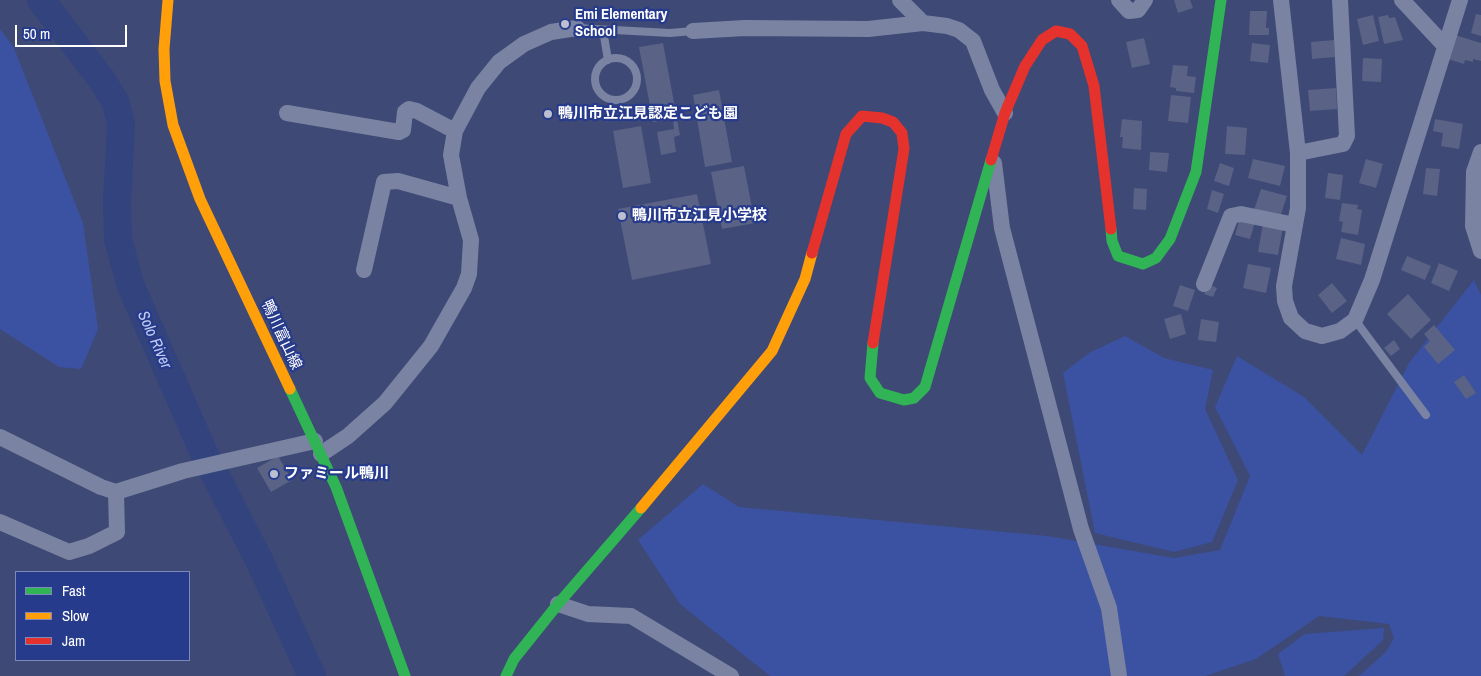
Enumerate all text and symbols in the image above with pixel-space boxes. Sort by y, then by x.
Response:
place label: Emi Elementary School [575,6,667,41]
scale bar [18,15,130,47]
marker: Emi Elementary School [559,18,571,30]
text: 50 m [23,23,50,44]
place label: 鴨川市立江見認定こども園 [558,105,738,123]
marker: 鴨川市立江見認定こども園 [542,108,554,120]
place label: 鴨川市立江見小学校 [632,207,767,225]
marker: 鴨川市立江見小学校 [616,210,628,222]
street label: 鴨川富山線 [257,297,305,373]
water label: Solo River [133,308,175,372]
place label: ファミール鴨川 [284,465,389,483]
marker: ファミール鴨川 [268,468,280,480]
legend [15,571,190,661]
text: Fast [62,580,85,601]
text: Slow [62,605,89,626]
text: Jam [62,630,85,651]

